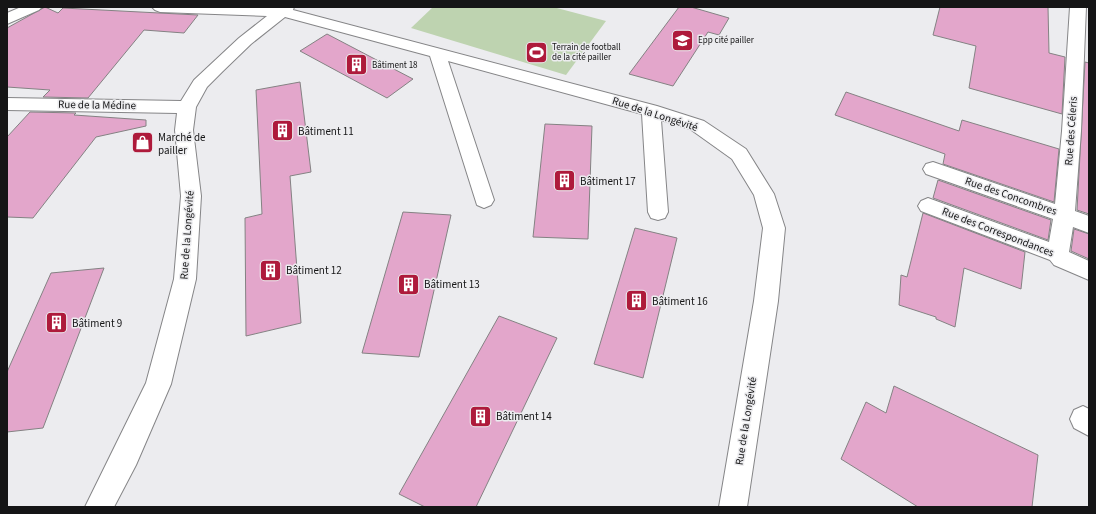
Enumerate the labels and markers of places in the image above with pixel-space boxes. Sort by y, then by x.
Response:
school or university icon: Epp cité pailler [669,27,695,53]
place label: Epp cité pailler [698,34,755,47]
sports icon: Terrain de football de la cité pailler [523,39,549,65]
place label: Terrain de football de la cité pailler [552,41,621,64]
building icon: Bâtiment 18 [343,52,369,78]
place label: Bâtiment 18 [372,59,418,72]
building icon: Bâtiment 11 [269,118,295,144]
place label: Bâtiment 11 [298,124,354,139]
shop icon: Marché de pailler [130,130,156,156]
place label: Marché de pailler [158,130,206,158]
building icon: Bâtiment 17 [552,168,578,194]
place label: Bâtiment 17 [580,174,636,189]
building icon: Bâtiment 12 [258,257,284,283]
place label: Bâtiment 12 [286,263,342,278]
building icon: Bâtiment 13 [396,271,422,297]
place label: Bâtiment 13 [424,277,480,292]
building icon: Bâtiment 16 [624,288,650,314]
place label: Bâtiment 16 [652,294,708,309]
building icon: Bâtiment 9 [43,310,69,336]
place label: Bâtiment 9 [72,316,122,331]
building icon: Bâtiment 14 [468,403,494,429]
place label: Bâtiment 14 [496,409,552,424]

